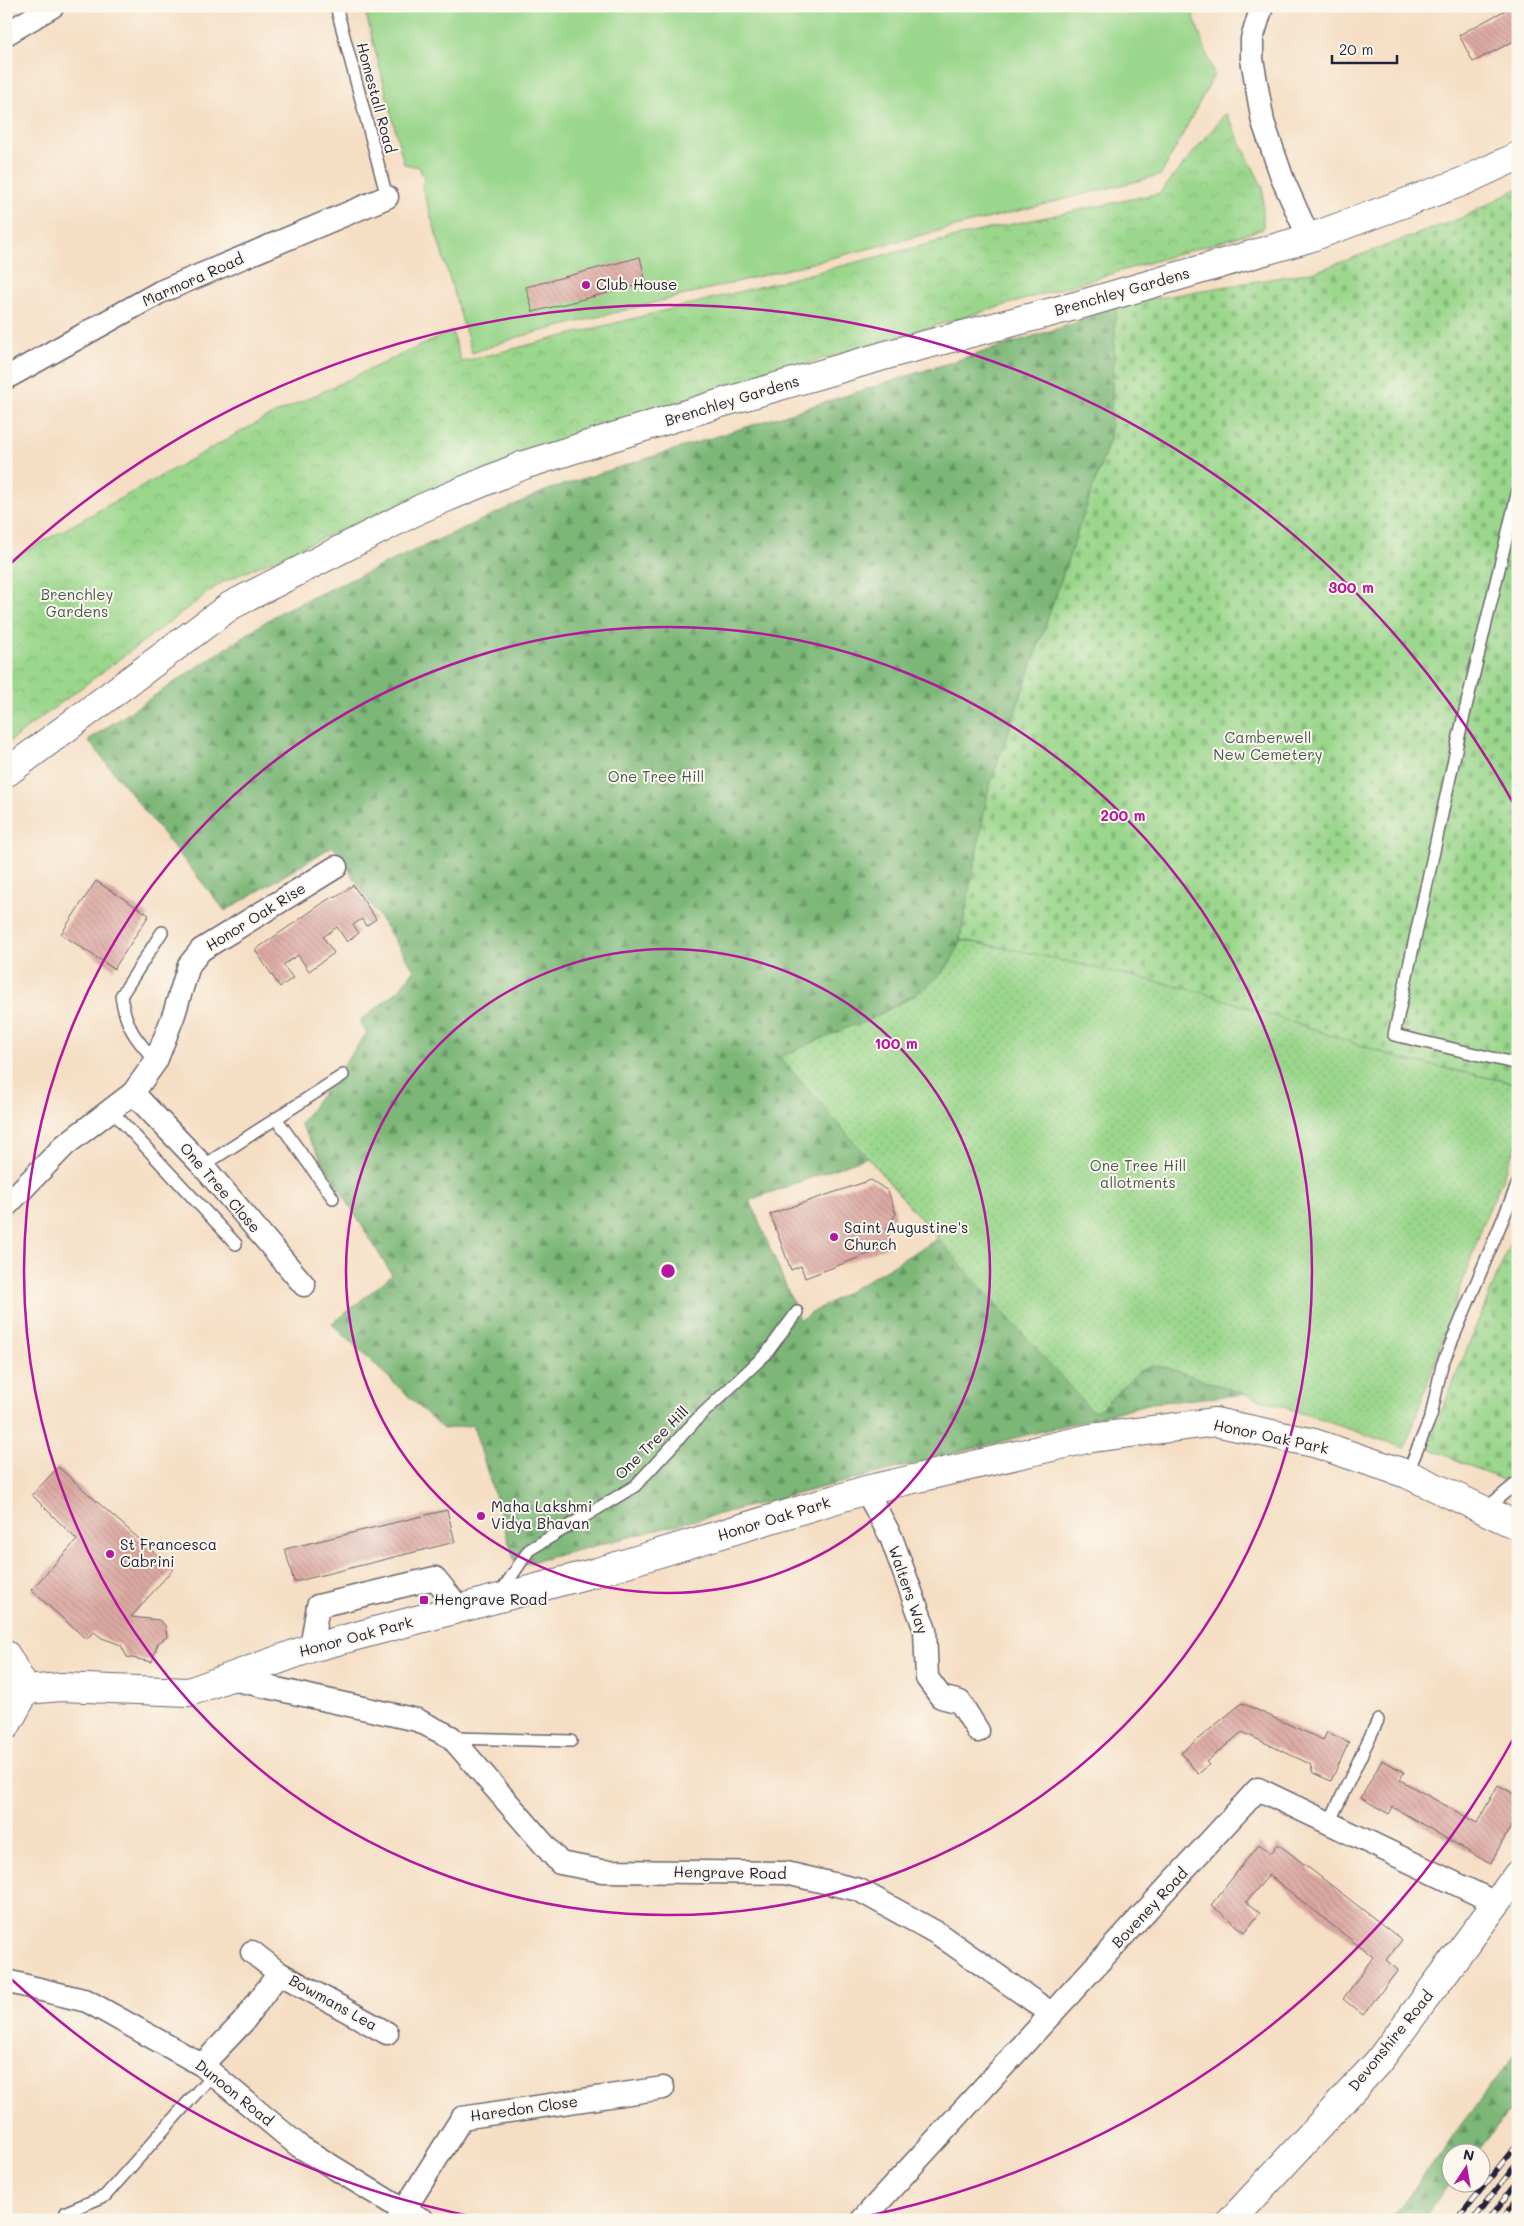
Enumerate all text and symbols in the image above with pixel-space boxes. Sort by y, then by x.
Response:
scale bar [1332,32,1396,64]
text: 20 m [1339,39,1373,59]
street label: Homestall Road [353,40,401,155]
street label: Marmora Road [139,248,246,310]
street label: Brenchley Gardens [1052,262,1192,320]
place label: Club House [596,274,677,294]
marker: Club House [580,279,592,291]
street label: Brenchley Gardens [662,370,801,430]
text: 300 m [1328,577,1374,597]
park label: Brenchley Gardens [41,584,113,621]
park label: Camberwell New Cemetery [1213,727,1323,764]
park label: One Tree Hill [608,766,704,786]
text: 200 m [1101,805,1146,825]
street label: Honor Oak Rise [202,877,309,955]
text: 100 m [874,1033,918,1053]
street label: One Tree Close [176,1138,266,1237]
park label: One Tree Hill allotments [1090,1155,1186,1192]
place label: Saint Augustine's Church [844,1217,968,1254]
marker: Saint Augustine's Church [828,1231,840,1243]
centre of rings [659,1262,677,1280]
street label: One Tree Hill [610,1401,692,1483]
street label: Honor Oak Park [1212,1414,1331,1458]
street label: Honor Oak Park [715,1491,833,1545]
place label: Maha Lakshmi Vidya Bhavan [491,1496,592,1533]
marker: Maha Lakshmi Vidya Bhavan [475,1510,487,1522]
place label: St Francesca Cabrini [120,1534,217,1571]
street label: Walters Way [884,1543,933,1637]
marker: St Francesca Cabrini [104,1548,116,1560]
place label: Hengrave Road [434,1589,547,1609]
marker: Hengrave Road [418,1594,430,1606]
street label: Honor Oak Park [297,1611,415,1661]
street label: Hengrave Road [673,1861,787,1883]
street label: Boveney Road [1107,1863,1192,1952]
street label: Bowmans Lea [286,1970,381,2035]
street label: Devonshire Road [1343,1986,1437,2095]
street label: Dunoon Road [191,2055,278,2130]
street label: Haredon Close [469,2091,579,2125]
north arrow [1442,2144,1492,2194]
text: N [1462,2144,1476,2165]

